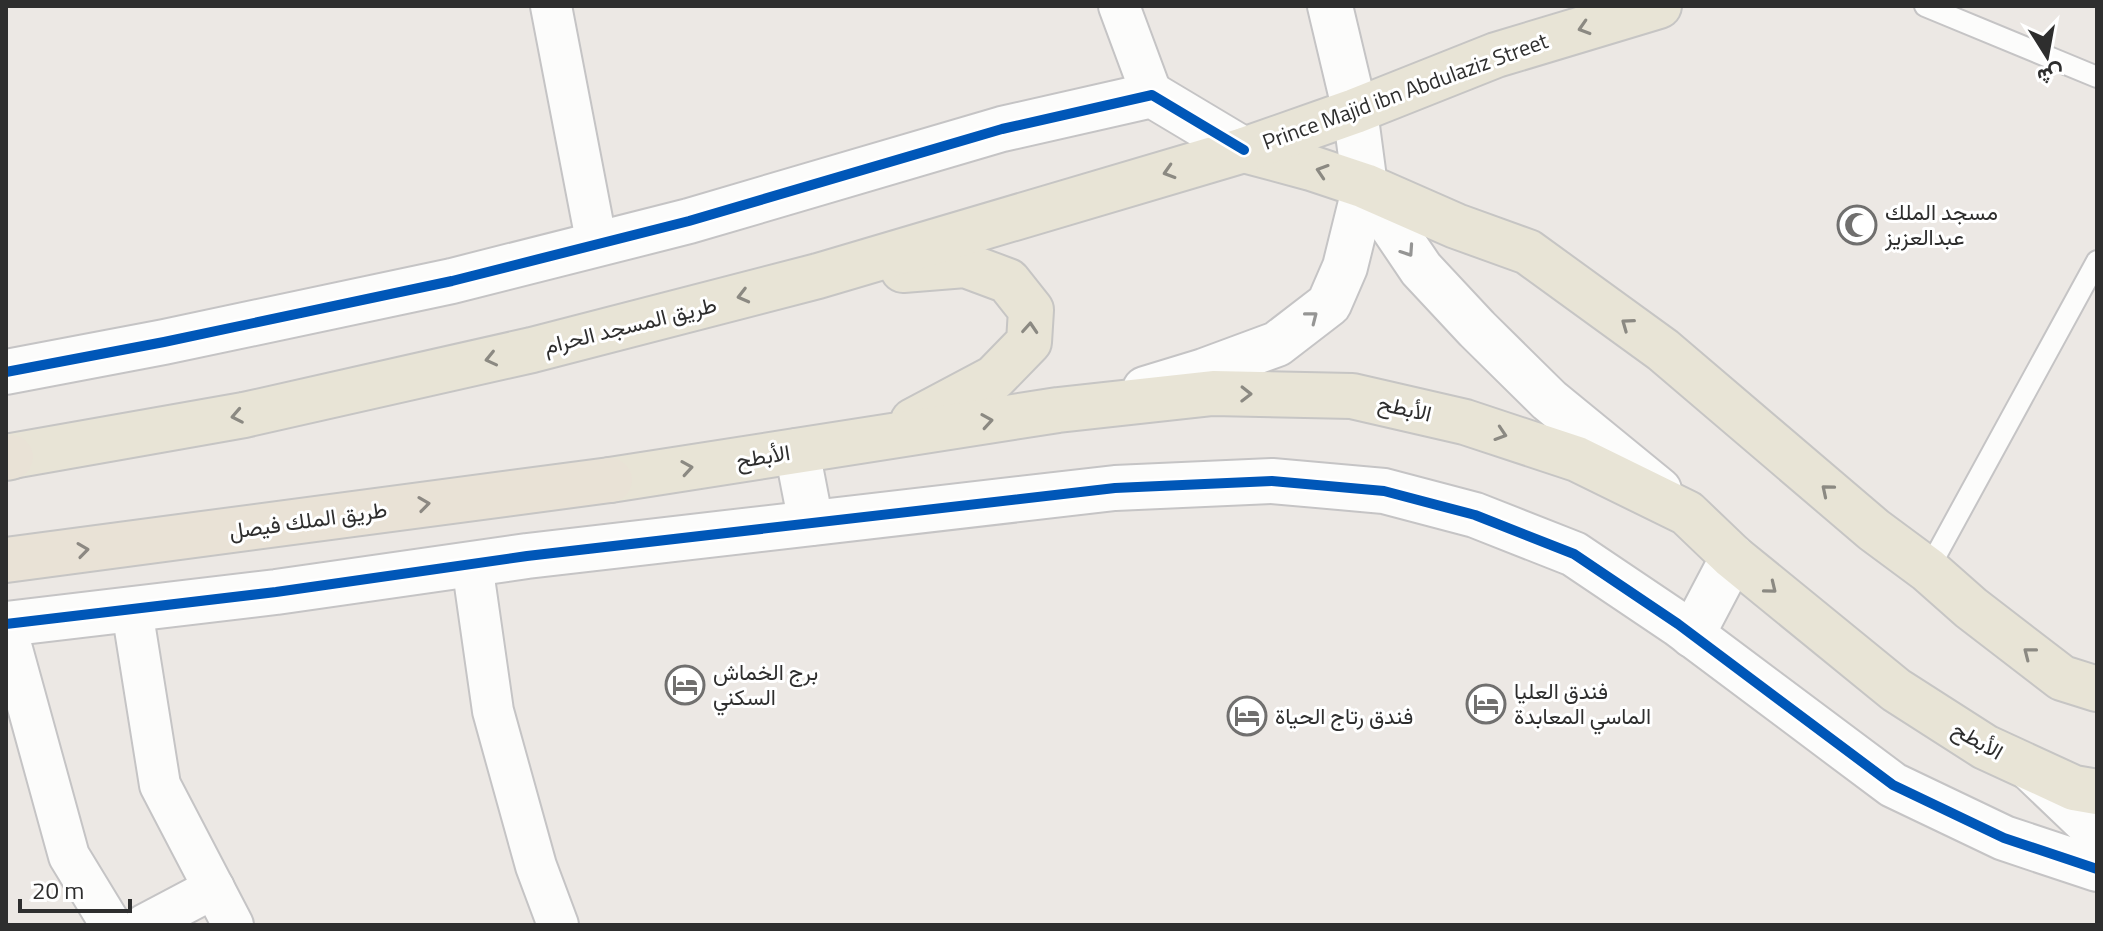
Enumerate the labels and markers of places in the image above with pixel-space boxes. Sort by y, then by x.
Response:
place label: مسجد الملك عبدالعزيز [1884,195,1998,254]
mosque icon: مسجد الملك عبدالعزيز [1836,204,1878,246]
place label: برج الخماش السكني [713,655,818,716]
hotel icon: برج الخماش السكني [664,664,706,706]
place label: فندق العليا الماسي المعابدة [1514,674,1651,735]
hotel icon: فندق العليا الماسي المعابدة [1465,683,1507,725]
hotel icon: فندق رتاج الحياة [1226,695,1268,737]
place label: فندق رتاج الحياة [1275,699,1413,733]

